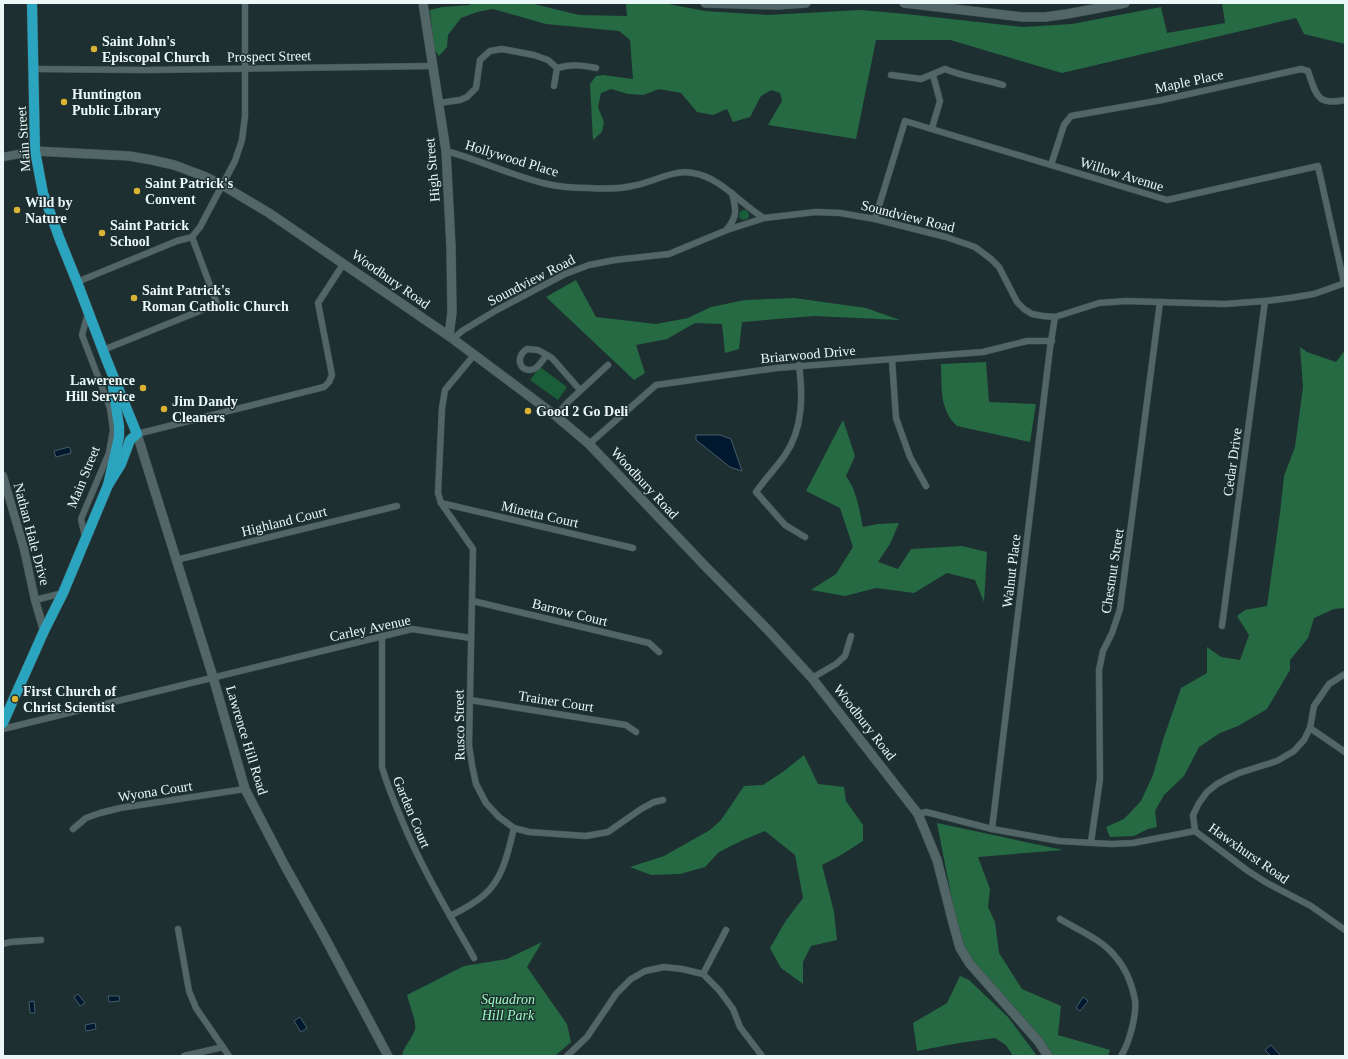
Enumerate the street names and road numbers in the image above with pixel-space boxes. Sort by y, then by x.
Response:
street label: Prospect Street [227,48,311,65]
street label: Maple Place [1154,67,1225,96]
street label: Main Street [14,106,33,172]
street label: High Street [422,137,443,203]
street label: Hollywood Place [463,137,560,180]
street label: Willow Avenue [1078,155,1165,194]
street label: Soundview Road [859,198,956,235]
street label: Woodbury Road [349,247,433,312]
street label: Soundview Road [485,252,577,309]
street label: Briarwood Drive [760,343,856,366]
street label: Cedar Drive [1220,427,1245,497]
street label: Main Street [64,444,103,510]
street label: Woodbury Road [608,445,681,522]
street label: Nathan Hale Drive [11,481,52,587]
street label: Minetta Court [500,498,580,531]
street label: Highland Court [240,504,328,539]
street label: Chestnut Street [1098,527,1127,615]
street label: Walnut Place [1000,533,1023,609]
street label: Barrow Court [531,596,609,629]
street label: Carley Avenue [328,613,412,644]
street label: Woodbury Road [830,682,899,763]
street label: Lawrence Hill Road [223,684,270,797]
street label: Trainer Court [517,688,595,715]
street label: Rusco Street [451,689,468,761]
street label: Garden Court [390,774,433,850]
street label: Wyona Court [117,778,193,805]
street label: Hawxhurst Road [1206,820,1292,887]

